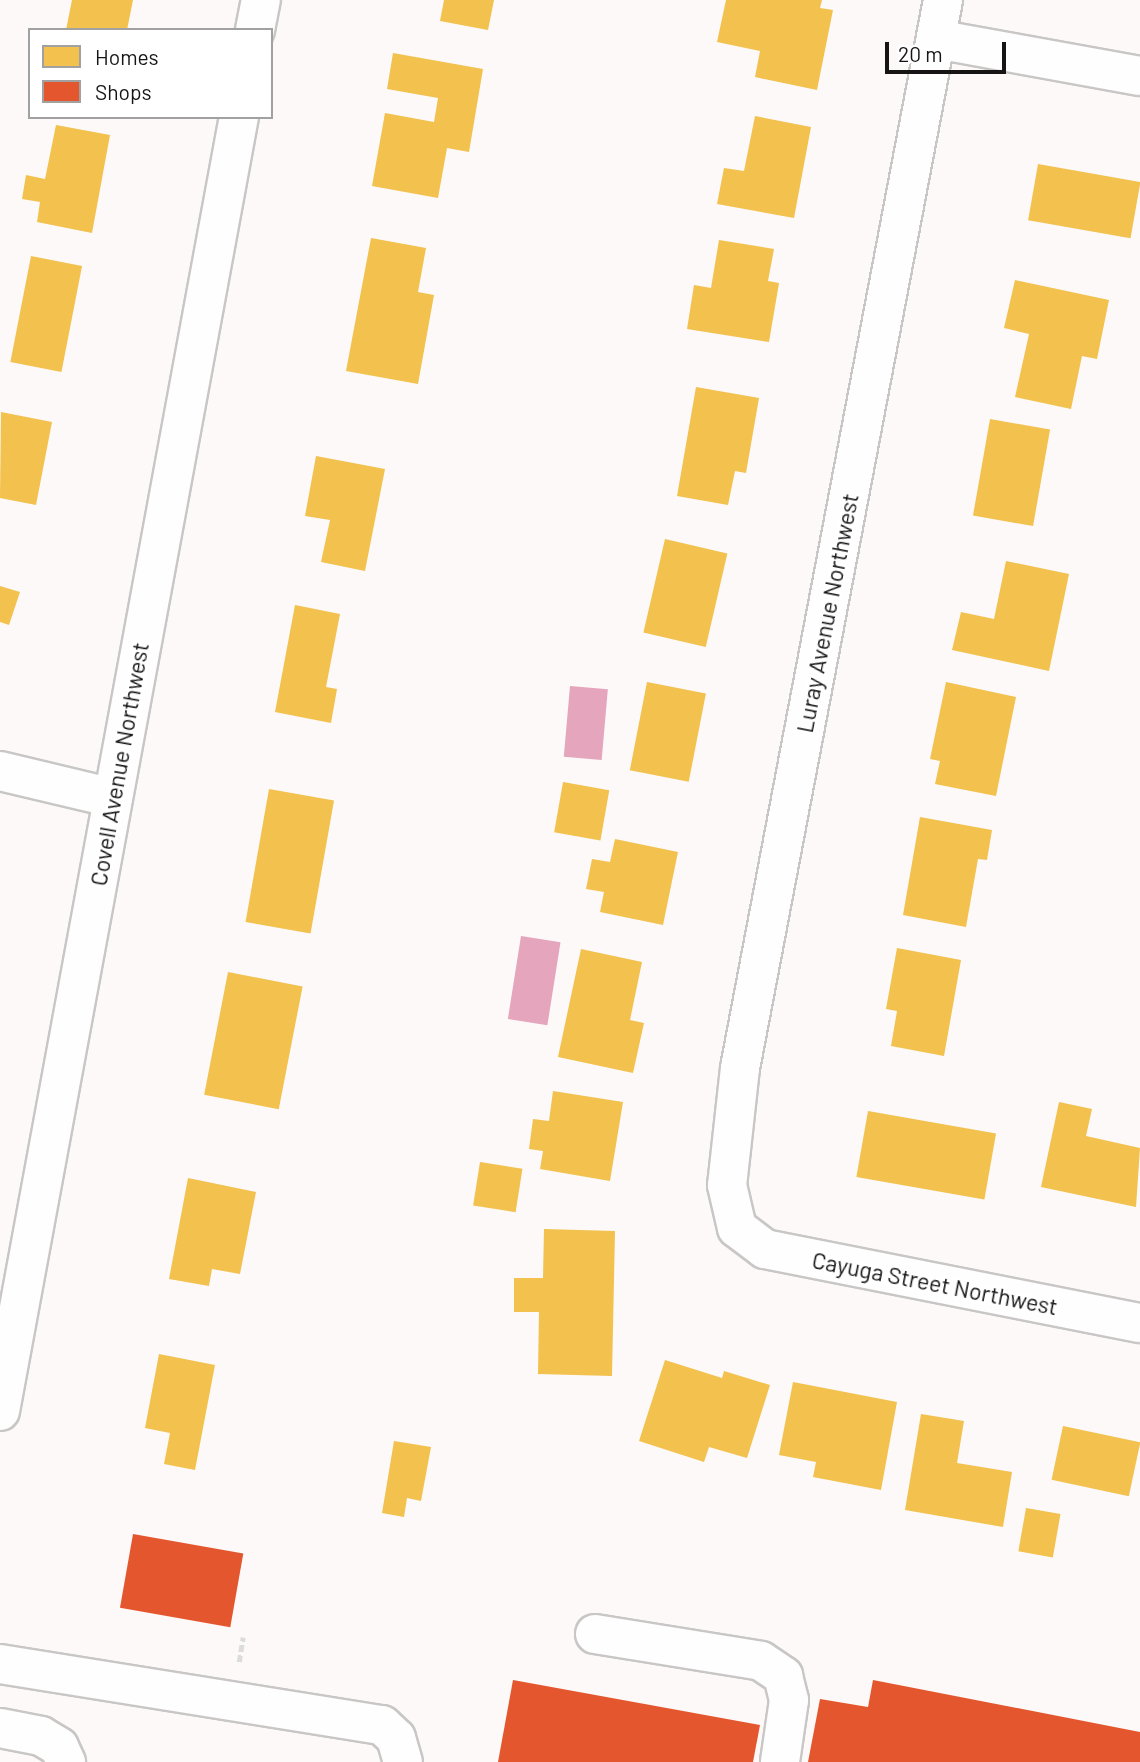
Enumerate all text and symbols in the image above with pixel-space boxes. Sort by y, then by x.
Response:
legend [28,28,273,119]
scale bar [888,28,1009,72]
text: 20 m [898,41,943,66]
text: Homes [95,44,159,69]
text: Shops [95,79,152,104]
street label: Luray Avenue Northwest [790,491,864,735]
street label: Covell Avenue Northwest [84,640,154,888]
street label: Cayuga Street Northwest [810,1246,1060,1320]

